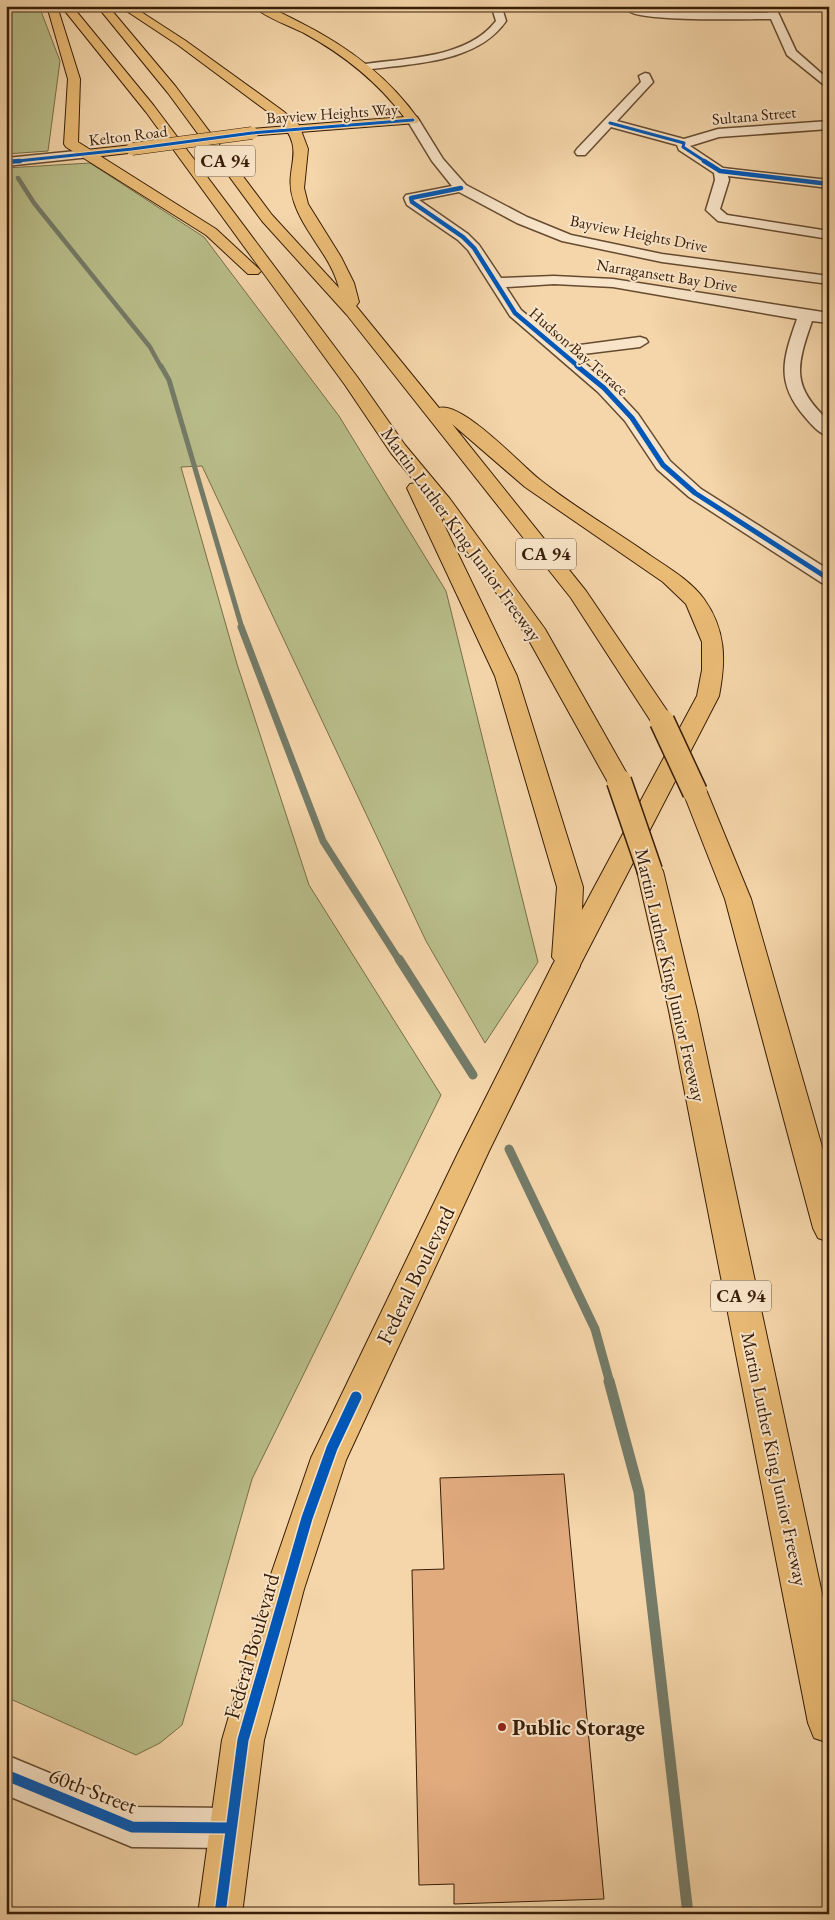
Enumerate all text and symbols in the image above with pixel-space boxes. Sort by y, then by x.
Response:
street label: Bayview Heights Way [265,98,400,129]
street label: Sultana Street [711,101,797,130]
street label: Kelton Road [88,120,169,151]
road number: CA 94 [195,146,255,177]
street label: Bayview Heights Drive [568,210,710,257]
street label: Narragansett Bay Drive [595,254,739,297]
street label: Hudson Bay Terrace [525,303,633,400]
street label: Martin Luther King Junior Freeway [375,422,548,647]
road number: CA 94 [516,538,576,570]
street label: Martin Luther King Junior Freeway [629,846,712,1105]
street label: Federal Boulevard [369,1201,462,1349]
road number: CA 94 [711,1280,771,1312]
street label: Martin Luther King Junior Freeway [735,1330,814,1589]
street label: Federal Boulevard [217,1569,286,1722]
place label: Public Storage [512,1713,645,1742]
marker: Public Storage [496,1721,508,1733]
street label: 60th Street [45,1760,141,1821]

